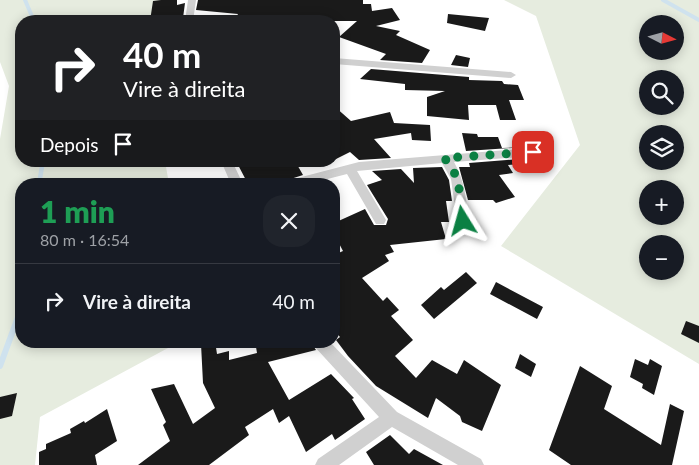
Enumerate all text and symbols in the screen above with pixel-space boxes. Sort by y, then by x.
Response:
north arrow [639,15,684,60]
map controls [639,15,684,280]
text: 40 m [123,33,201,75]
icon: right [40,35,105,100]
button: search [639,70,684,115]
text: Vire à direita [123,75,245,102]
button: layers [639,125,684,170]
icon: arrive [109,130,137,158]
pin [512,131,554,173]
text: Depois [40,133,99,156]
icon: arrive [519,138,547,166]
button: + [639,180,684,225]
text: 1 min [40,193,115,229]
position arrow [436,194,488,246]
button: close [263,195,315,247]
text: 80 m · 16:54 [40,230,129,249]
button: − [639,235,684,280]
icon: right [40,287,68,315]
text: Vire à direita [83,290,191,313]
text: 40 m [272,290,315,313]

